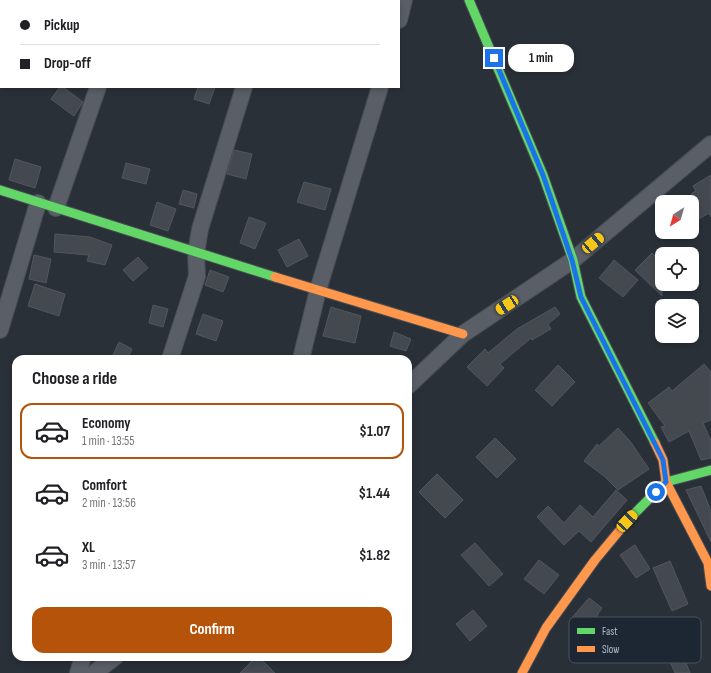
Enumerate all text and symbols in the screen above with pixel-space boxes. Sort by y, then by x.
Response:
text: Pickup [44,16,80,35]
callout: 1 min [508,44,574,72]
route end [485,49,503,67]
text: 1 min [529,50,553,66]
text: Drop-off [44,54,91,73]
north arrow [655,195,699,239]
map controls [655,195,699,343]
car [580,231,606,255]
button: locate [655,247,699,291]
car [494,293,520,317]
button: layers [655,299,699,343]
text: Choose a ride [32,368,117,389]
icon: car [34,413,70,449]
text: Economy [82,414,131,433]
text: $1.07 [359,422,390,441]
text: 1 min · 13:55 [82,433,135,449]
icon: car [34,475,70,511]
text: Comfort [82,476,127,495]
route start [647,483,665,501]
text: $1.44 [359,484,390,503]
text: 2 min · 13:56 [82,495,136,511]
car [614,508,640,534]
icon: car [34,537,70,573]
text: XL [82,538,95,557]
text: $1.82 [359,546,390,565]
text: 3 min · 13:57 [82,557,135,573]
button: Confirm [32,607,392,653]
legend [569,617,701,663]
text: Fast [602,625,618,638]
text: Slow [602,643,619,656]

